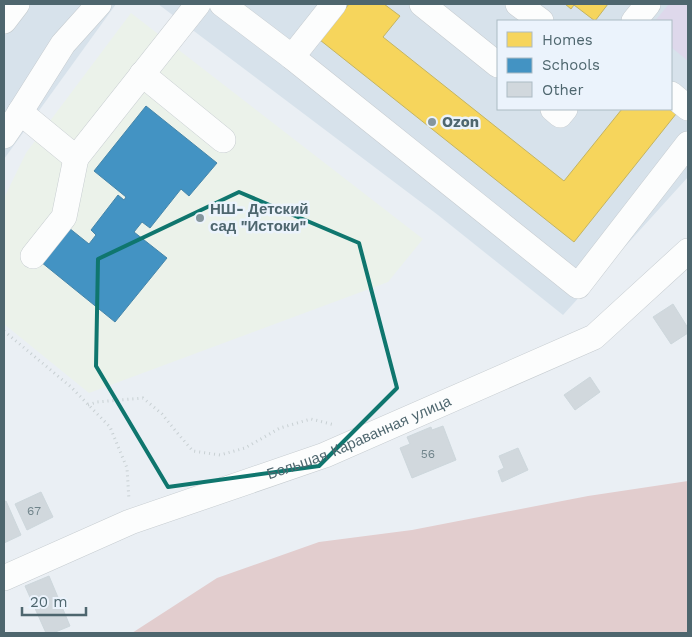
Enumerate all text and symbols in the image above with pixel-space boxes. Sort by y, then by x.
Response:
legend [497,20,672,110]
text: Homes [542,31,593,49]
text: Schools [542,56,600,74]
text: Other [542,81,584,99]
place label: Ozon [442,113,479,131]
marker: Ozon [426,116,438,128]
place label: НШ- Детский сад "Истоки" [210,200,309,235]
marker: НШ- Детский сад "Истоки" [194,212,206,224]
street label: Большая Караванная улица [265,392,454,483]
house number: 56 [421,447,435,461]
house number: 67 [27,504,41,518]
scale bar [22,584,86,616]
text: 20 m [30,593,68,611]

